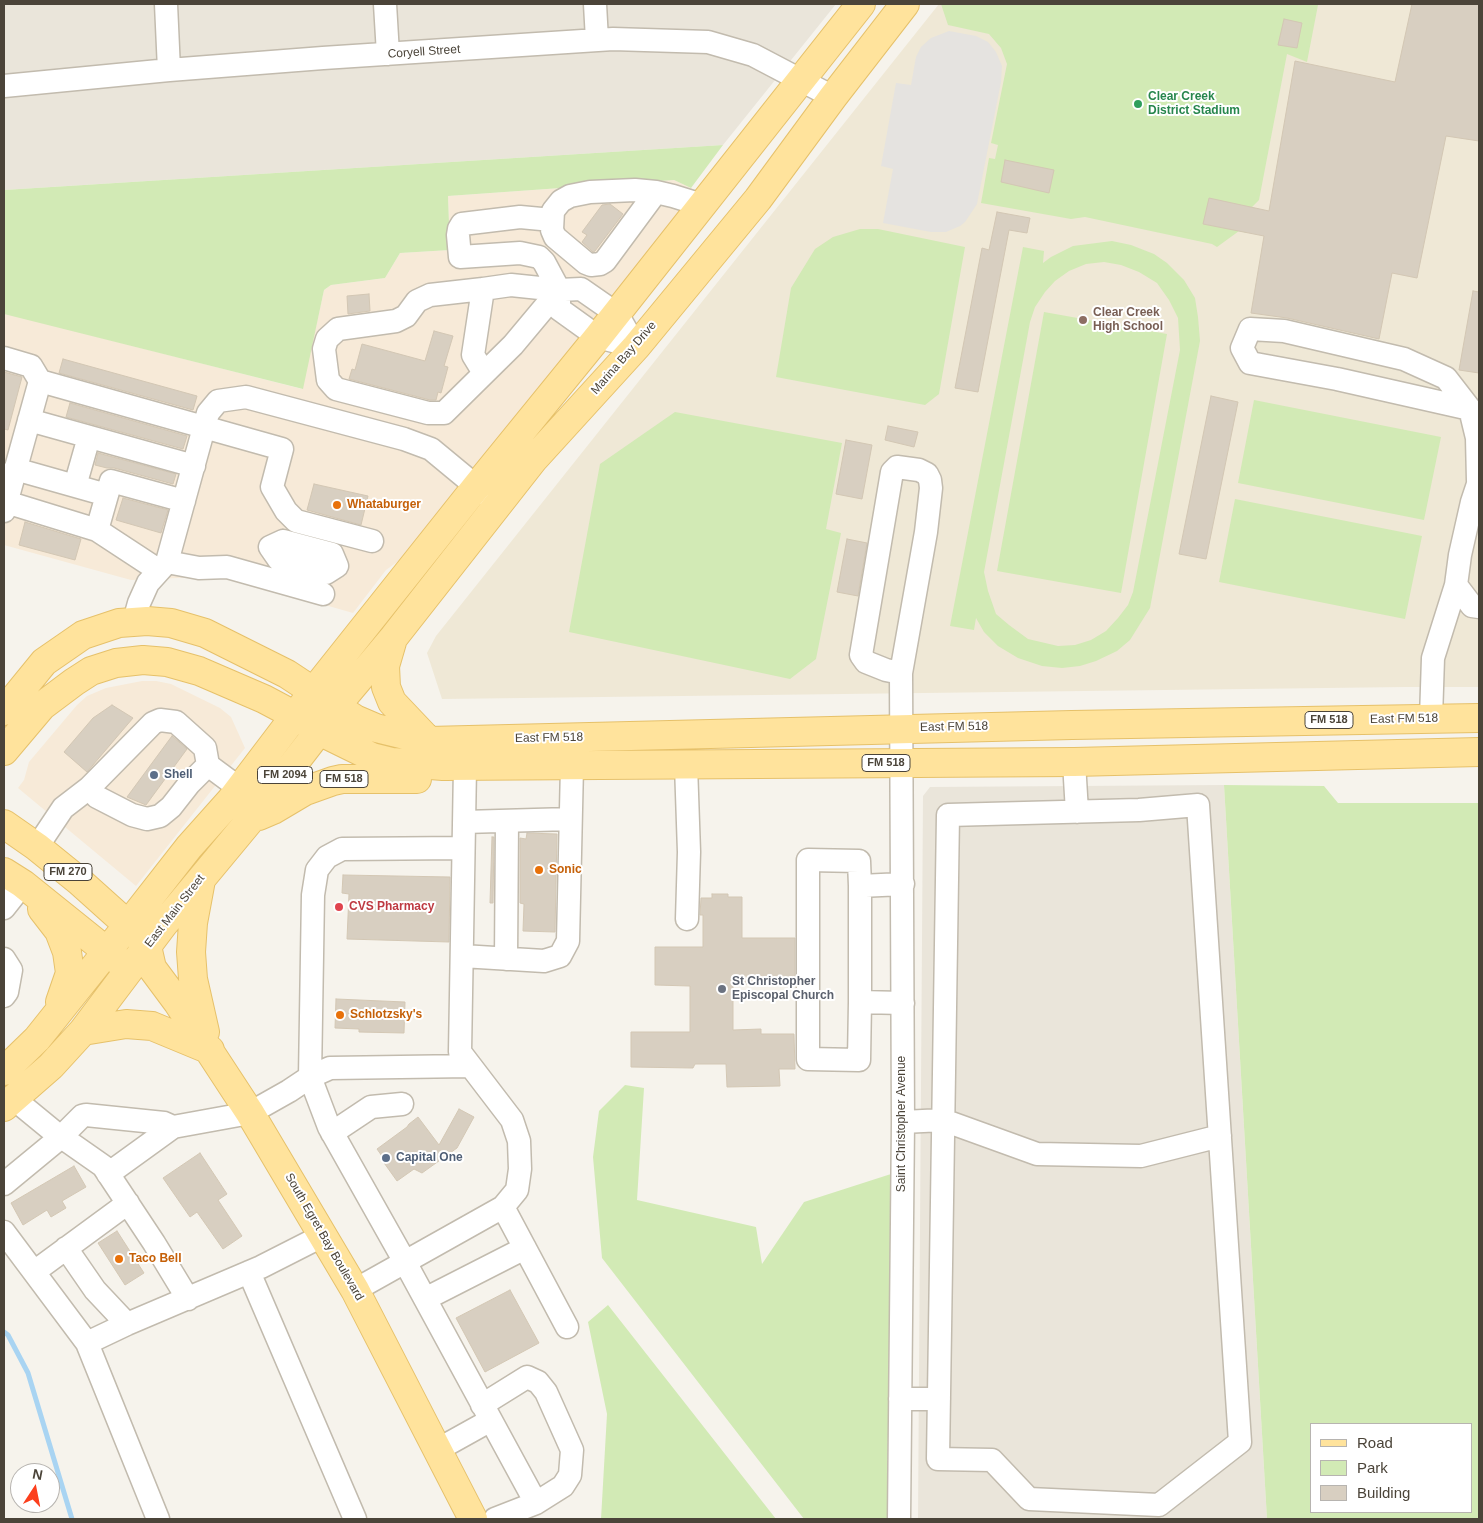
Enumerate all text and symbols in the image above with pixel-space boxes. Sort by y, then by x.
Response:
street label: Coryell Street [387,42,461,62]
place label: Clear Creek District Stadium [1148,90,1240,118]
marker: Clear Creek District Stadium [1132,98,1144,110]
place label: Clear Creek High School [1093,306,1163,334]
marker: Clear Creek High School [1077,314,1089,326]
street label: Marina Bay Drive [588,319,660,397]
place label: Whataburger [347,498,421,512]
marker: Whataburger [331,499,343,511]
street label: East FM 518 [1370,711,1438,727]
road number: FM 518 [1305,712,1353,728]
street label: East FM 518 [920,719,988,735]
street label: East FM 518 [515,730,583,746]
road number: FM 518 [862,754,910,771]
road number: FM 2094 [258,766,312,784]
place label: Shell [164,768,193,782]
marker: Shell [148,769,160,781]
road number: FM 518 [320,771,368,788]
place label: Sonic [549,863,582,877]
road number: FM 270 [44,864,92,880]
marker: Sonic [533,864,545,876]
street label: East Main Street [142,872,208,950]
place label: CVS Pharmacy [349,900,434,914]
marker: CVS Pharmacy [333,901,345,913]
place label: St Christopher Episcopal Church [732,975,834,1003]
marker: St Christopher Episcopal Church [716,983,728,995]
place label: Schlotzsky's [350,1008,422,1022]
marker: Schlotzsky's [334,1009,346,1021]
street label: Saint Christopher Avenue [895,1056,909,1192]
place label: Capital One [396,1151,463,1165]
marker: Capital One [380,1152,392,1164]
street label: South Egret Bay Boulevard [282,1171,366,1303]
place label: Taco Bell [129,1252,181,1266]
marker: Taco Bell [113,1253,125,1265]
legend [1310,1423,1473,1513]
text: Road [1357,1434,1393,1451]
text: Park [1357,1459,1388,1476]
north arrow [10,1463,60,1513]
text: N [31,1465,44,1483]
text: Building [1357,1484,1410,1501]

